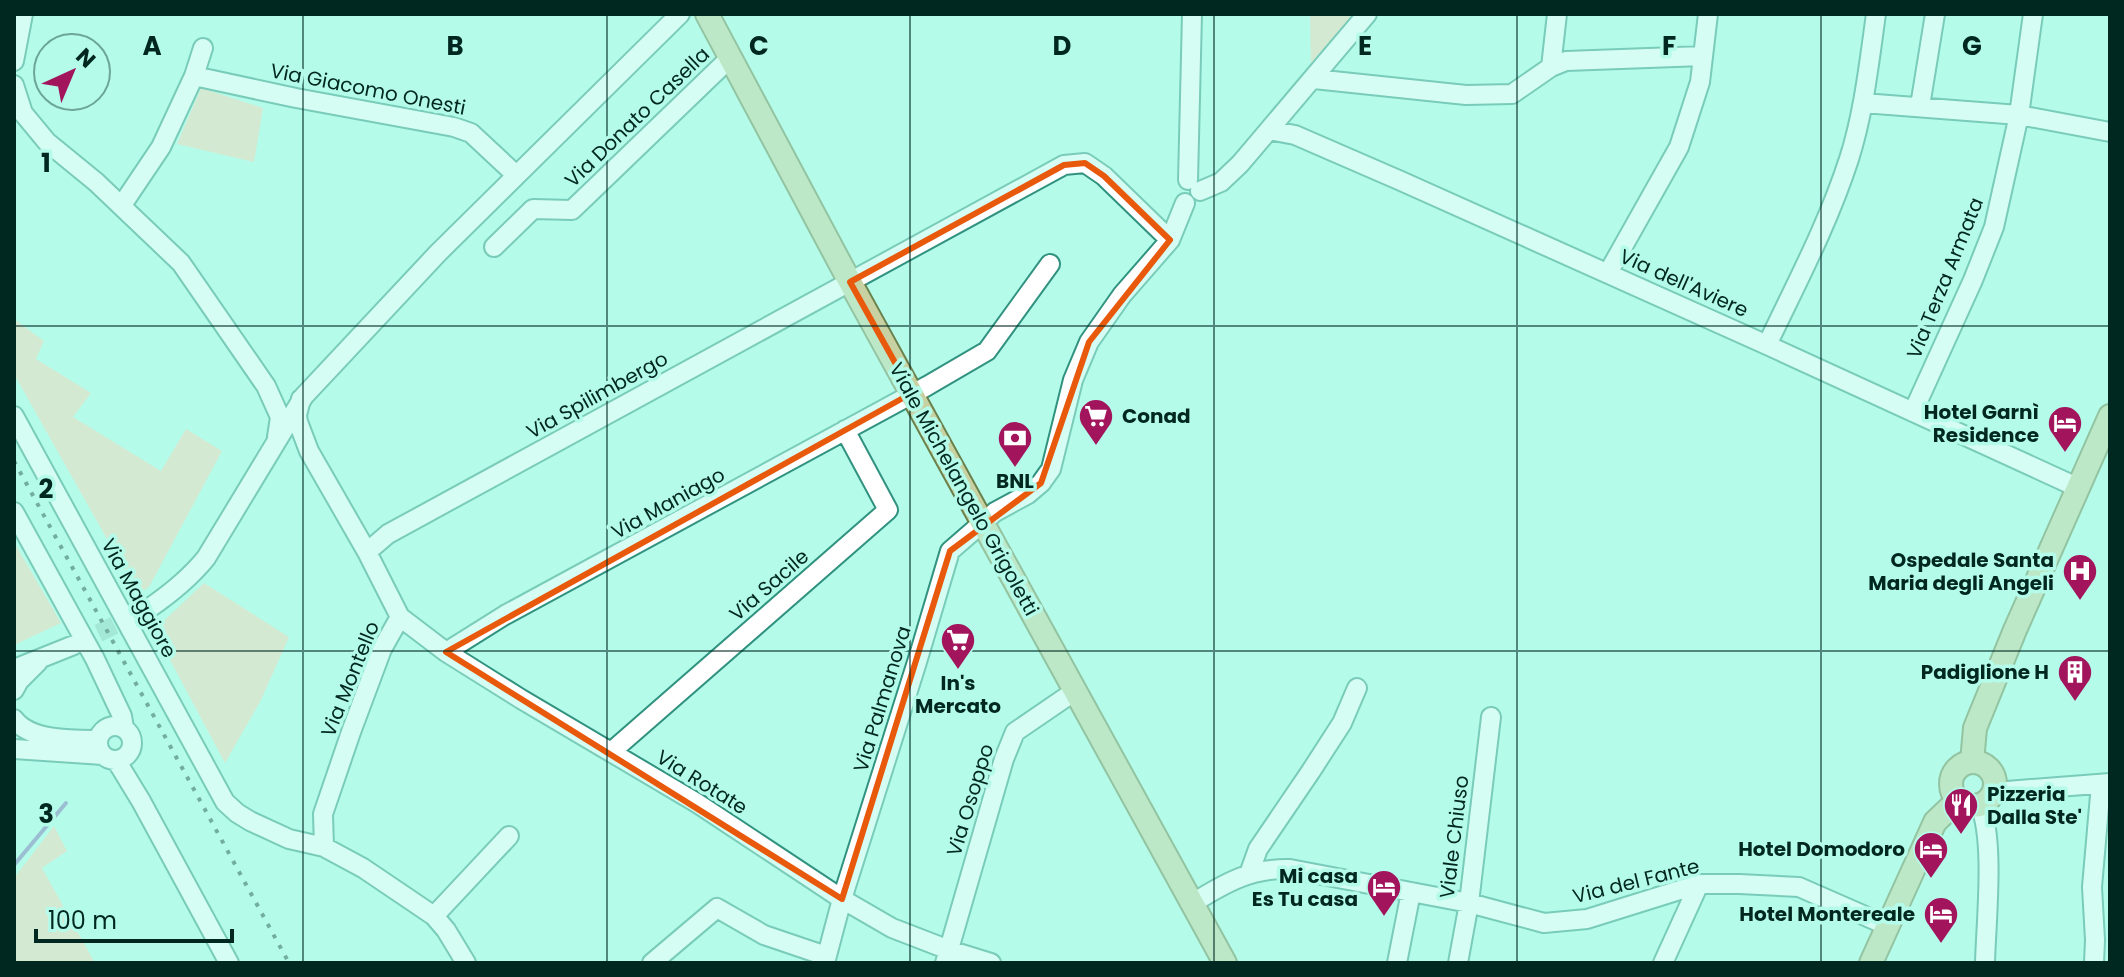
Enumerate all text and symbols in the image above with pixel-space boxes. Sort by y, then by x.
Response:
text: A [142,28,162,64]
text: B [446,28,464,64]
text: C [749,28,769,64]
text: D [1053,28,1072,64]
text: E [1358,28,1372,64]
text: F [1662,28,1676,64]
text: G [1962,28,1982,64]
north arrow [32,32,112,112]
text: N [69,41,102,75]
street label: Via Donato Casella [559,41,715,193]
street label: Via Giacomo Onesti [268,56,468,122]
text: 1 [41,145,51,181]
street label: Via Terza Armata [1900,193,1990,363]
street label: Via dell'Aviere [1615,242,1753,324]
street label: Via Spilimbergo [521,345,673,445]
street label: Viale Michelangelo Grigoletti [883,357,1045,621]
supermarket icon: Conad [1077,397,1115,447]
place label: Hotel Garnì Residence [1924,398,2039,449]
place label: Conad [1122,402,1191,430]
hotel icon: Hotel Garnì Residence [2046,404,2084,454]
bank icon: BNL [996,419,1034,469]
street label: Via Maniago [606,460,730,546]
place label: BNL [996,467,1034,495]
text: 2 [39,471,54,507]
street label: Via Maggiore [95,533,183,663]
street label: Via Sacile [723,543,815,627]
place label: Ospedale Santa Maria degli Angeli [1868,546,2054,597]
hospital icon: Ospedale Santa Maria degli Angeli [2061,552,2099,602]
street label: Via Montello [314,617,386,741]
supermarket icon: In's Mercato [939,621,977,671]
street label: Via Palmanova [846,622,918,776]
building icon: Padiglione H [2056,653,2094,703]
place label: Padiglione H [1921,658,2049,686]
place label: In's Mercato [915,669,1001,720]
street label: Via Osoppo [940,740,1000,860]
street label: Via Rotate [651,743,753,821]
street label: Viale Chiuso [1433,774,1475,900]
place label: Pizzeria Dalla Ste' [1987,780,2082,831]
restaurant icon: Pizzeria Dalla Ste' [1942,786,1980,836]
text: 3 [38,796,54,832]
hotel icon: Hotel Domodoro [1912,830,1950,880]
place label: Hotel Domodoro [1738,835,1905,863]
street label: Via del Fante [1570,852,1702,910]
place label: Mi casa Es Tu casa [1252,862,1358,913]
hotel icon: Mi casa Es Tu casa [1365,868,1403,918]
scale bar [36,893,232,943]
hotel icon: Hotel Montereale [1922,895,1960,945]
place label: Hotel Montereale [1739,900,1915,928]
text: 100 m [48,904,117,937]

